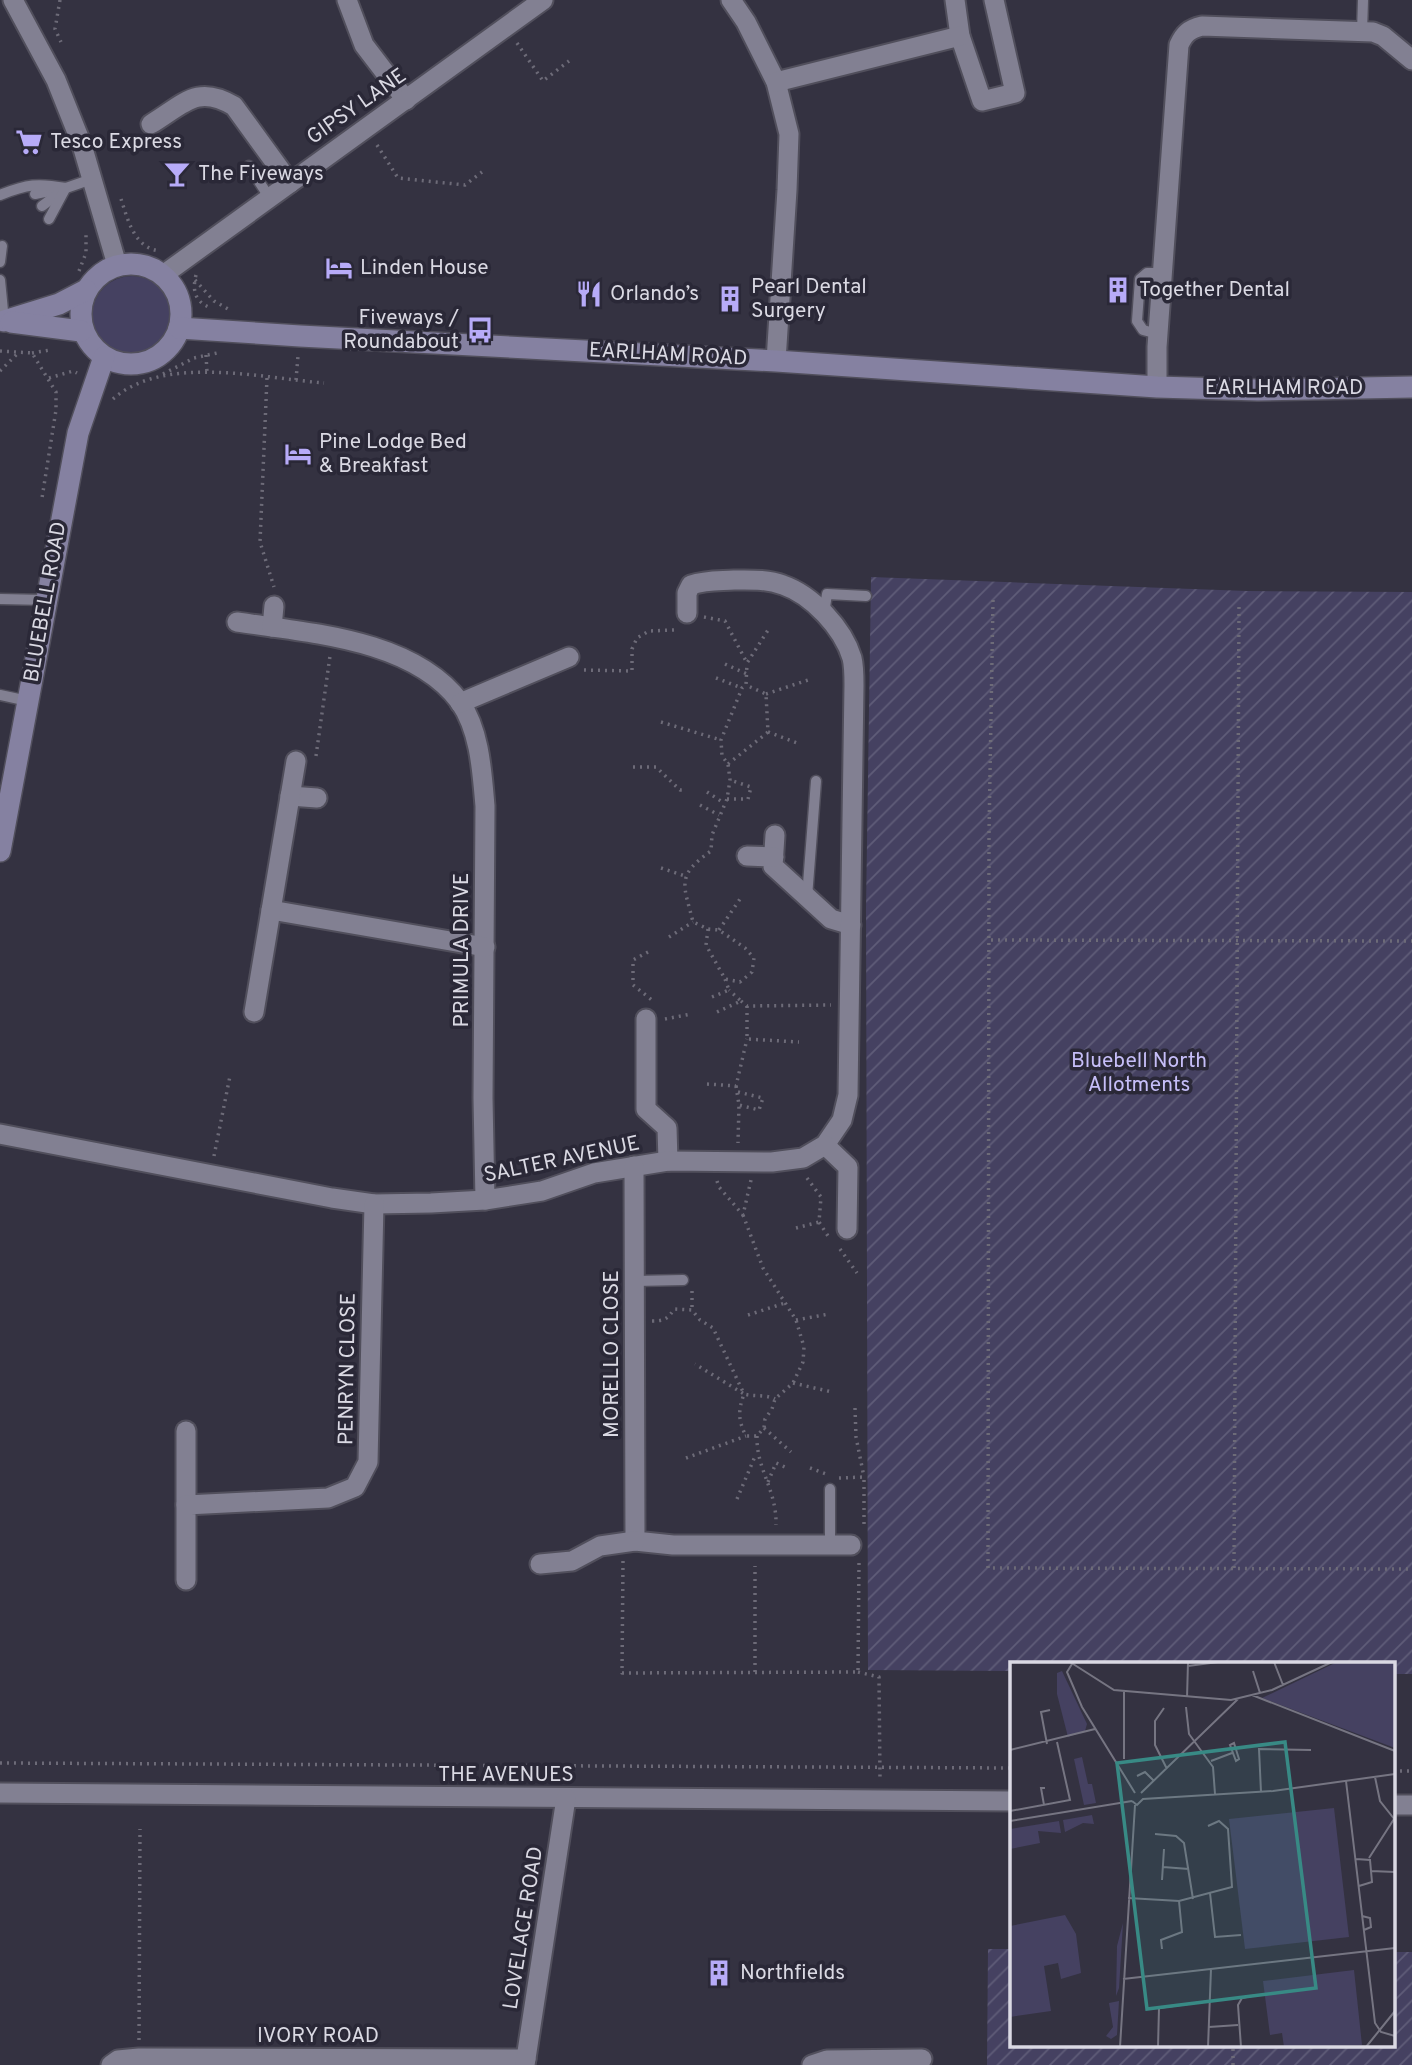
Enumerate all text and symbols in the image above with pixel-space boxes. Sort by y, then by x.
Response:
street label: GIPSY LANE [302,63,412,151]
supermarket icon: Tesco Express [14,127,44,157]
place label: Tesco Express [50,129,182,156]
bar icon: The Fiveways [162,159,192,189]
place label: The Fiveways [198,161,324,188]
hotel icon: Linden House [324,253,354,283]
place label: Linden House [360,255,489,282]
place label: Pearl Dental Surgery [751,274,867,325]
building icon: Together Dental [1103,275,1133,305]
place label: Together Dental [1139,277,1290,304]
restaurant icon: Orlando’s [574,279,604,309]
place label: Orlando’s [610,281,699,308]
building icon: Pearl Dental Surgery [715,284,745,314]
place label: Fiveways / Roundabout [343,305,459,356]
bus stop icon: Fiveways / Roundabout [465,315,495,345]
street label: EARLHAM ROAD [588,337,748,373]
street label: EARLHAM ROAD [1205,375,1363,402]
place label: Pine Lodge Bed & Breakfast [319,429,467,480]
hotel icon: Pine Lodge Bed & Breakfast [283,439,313,469]
street label: BLUEBELL ROAD [19,520,73,684]
street label: PRIMULA DRIVE [449,873,476,1027]
park label: Bluebell North Allotments [1071,1048,1207,1099]
street label: SALTER AVENUE [482,1130,642,1190]
street label: MORELLO CLOSE [599,1270,626,1438]
street label: PENRYN CLOSE [333,1292,363,1446]
inset map [1010,1662,1394,2048]
street label: THE AVENUES [438,1762,574,1789]
street label: LOVELACE ROAD [498,1845,550,2011]
building icon: Northfields [704,1958,734,1988]
place label: Northfields [740,1960,845,1987]
street label: IVORY ROAD [257,2023,379,2050]

